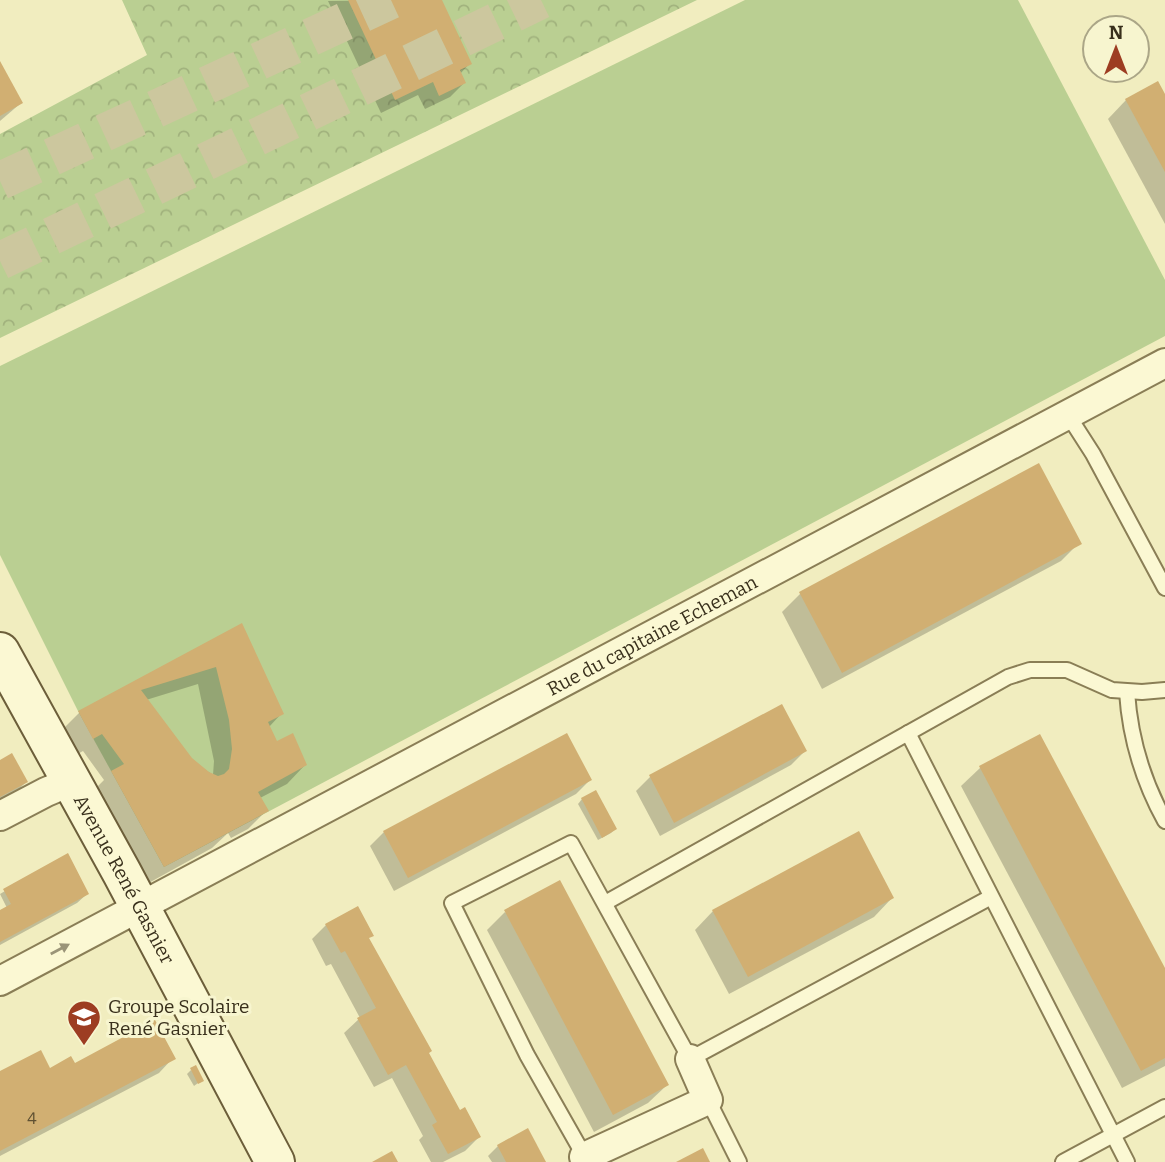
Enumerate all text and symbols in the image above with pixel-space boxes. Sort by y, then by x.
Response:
north arrow [1081,14,1151,84]
text: N [1109,21,1124,44]
street label: Rue du capitaine Echeman [543,570,761,701]
street label: Avenue René Gasnier [69,791,179,969]
one-way arrow [50,943,70,954]
place label: Groupe Scolaire René Gasnier [108,995,249,1040]
school or university icon: Groupe Scolaire René Gasnier [65,998,103,1047]
house number: 4 [27,1109,37,1128]

